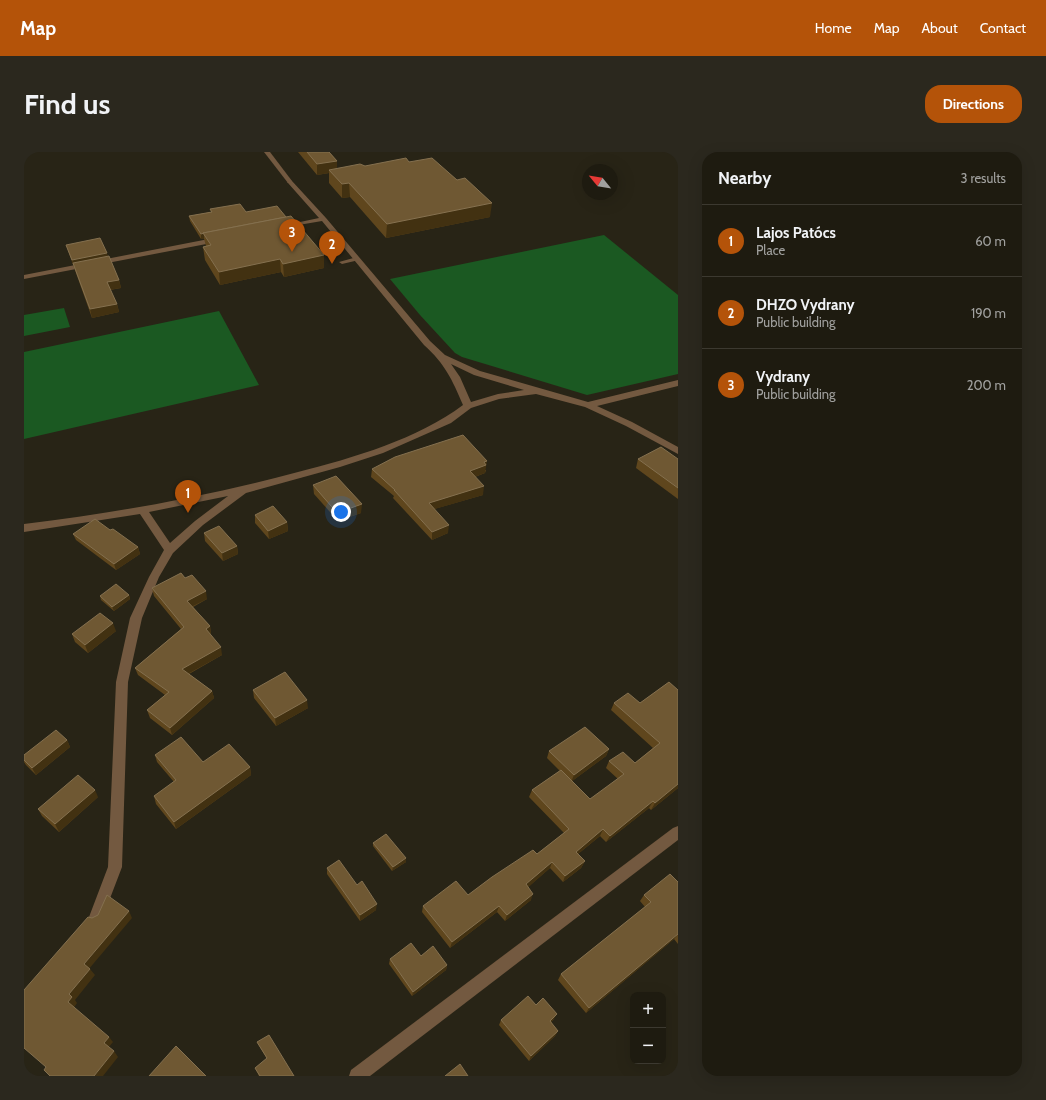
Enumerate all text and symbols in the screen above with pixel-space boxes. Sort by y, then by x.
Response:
text: Map [20,17,56,40]
text: Home [815,19,852,37]
text: Map [874,19,899,37]
text: About [921,19,958,37]
text: Contact [980,19,1026,37]
button: Directions [925,85,1022,123]
text: Find us [24,87,110,121]
north arrow [582,164,618,200]
text: Nearby [718,168,771,188]
text: 3 results [960,170,1006,186]
pin: 3 [279,219,305,252]
text: Lajos Patócs [756,224,836,242]
pin: 2 [319,231,345,264]
text: 1 [729,233,733,249]
text: 60 m [975,233,1006,249]
text: Place [756,242,785,258]
text: DHZO Vydrany [756,296,855,314]
text: 2 [728,305,734,321]
text: 190 m [971,305,1006,321]
text: Public building [756,314,836,330]
text: Vydrany [756,368,810,386]
text: 3 [727,377,735,393]
text: 200 m [967,377,1006,393]
text: Public building [756,386,836,402]
pin: 1 [175,480,201,513]
your location [331,502,351,522]
map controls [630,992,666,1064]
button: + [630,992,666,1028]
button: − [630,1028,666,1064]

